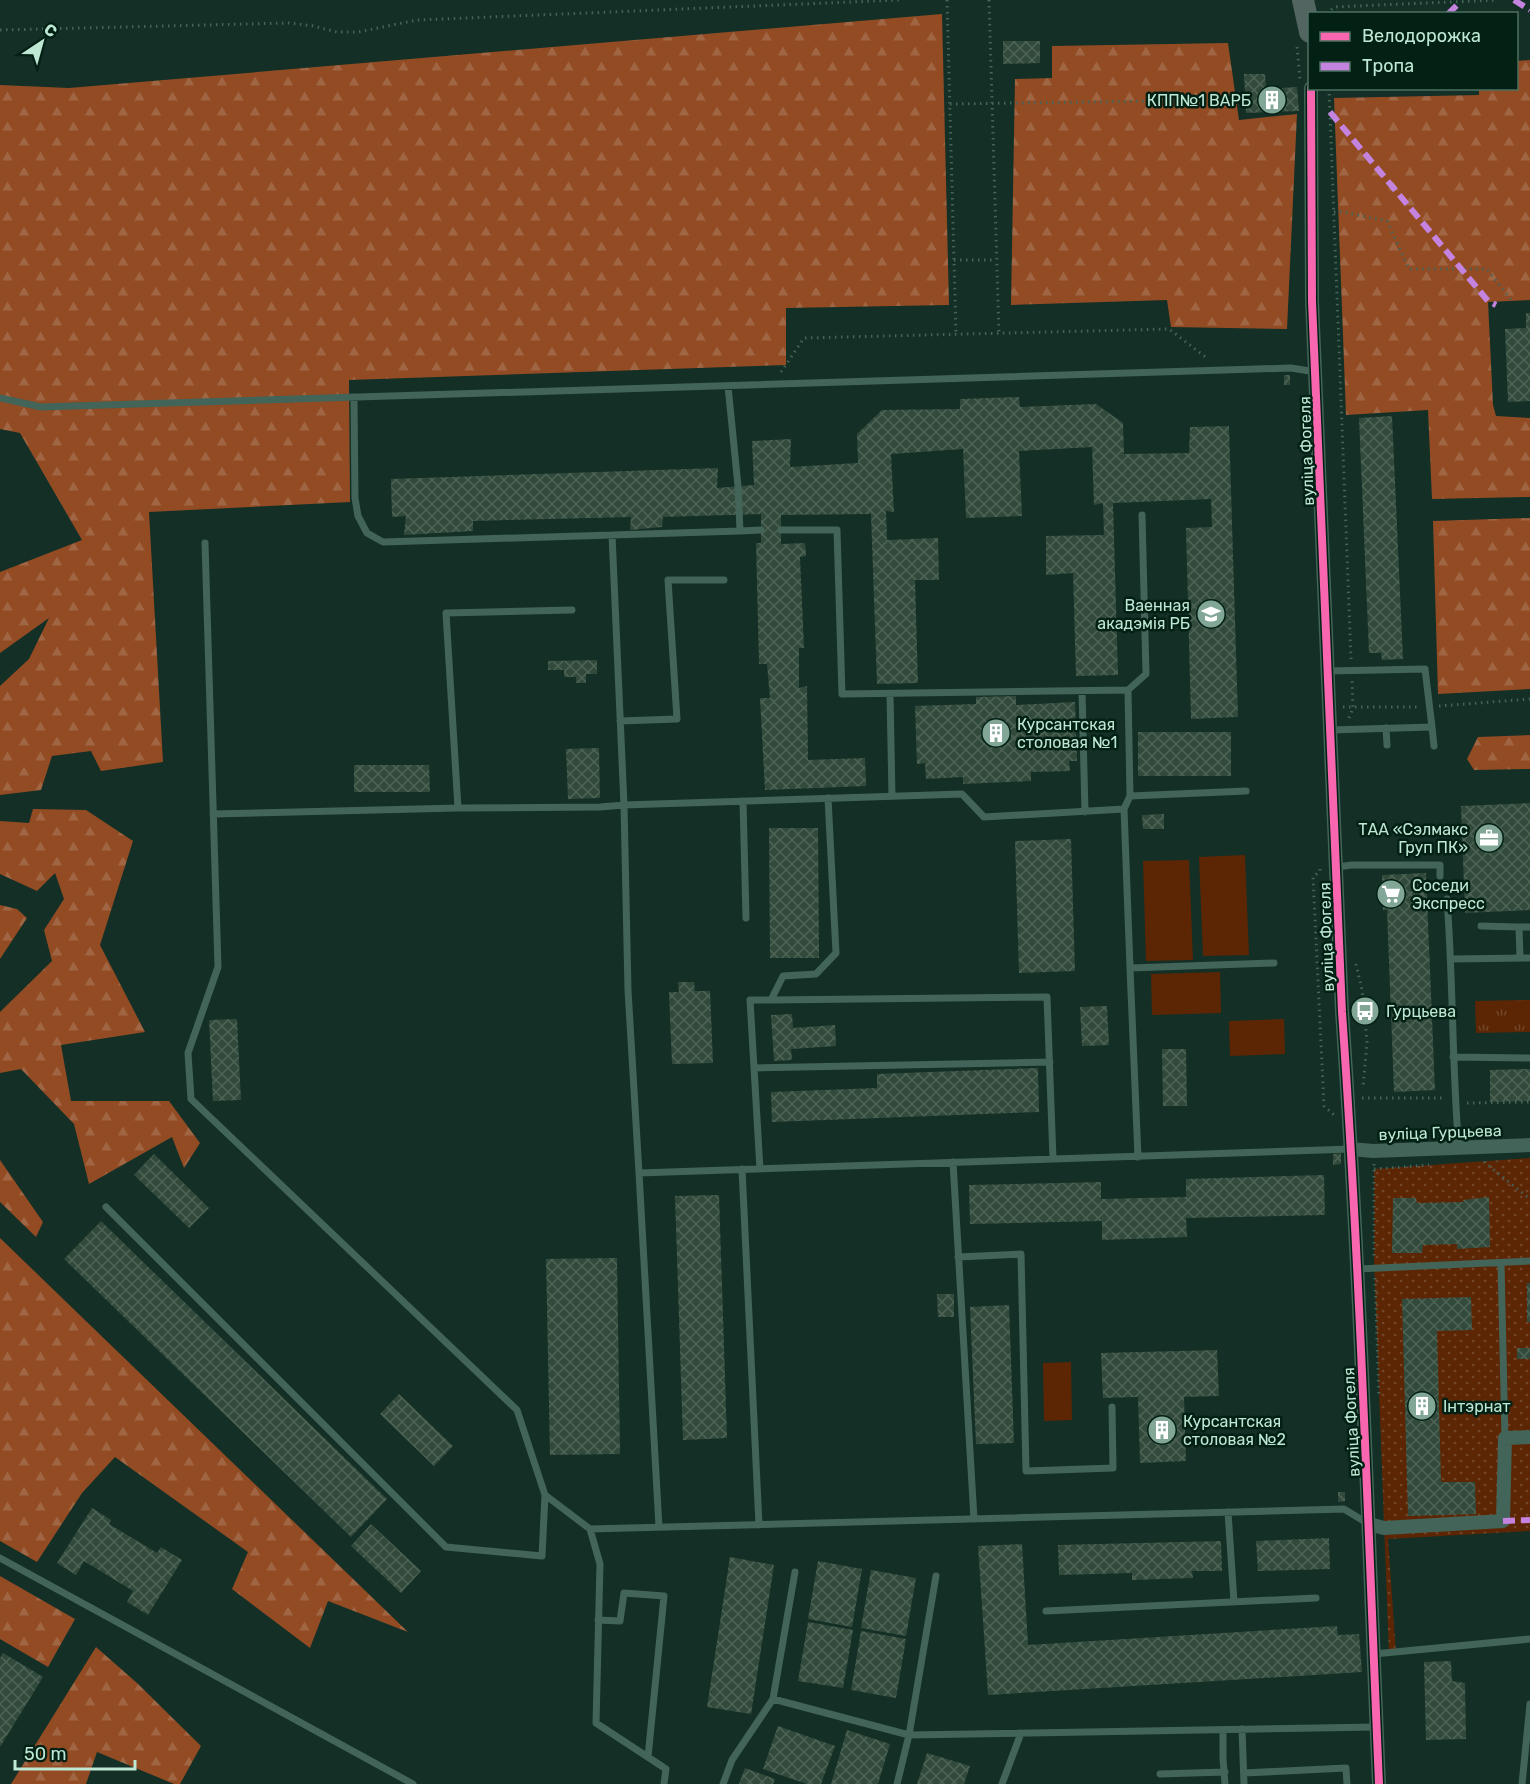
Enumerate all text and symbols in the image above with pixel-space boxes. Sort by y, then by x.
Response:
north arrow [12,12,72,72]
legend [1308,12,1518,90]
text: С [40,19,61,41]
text: Велодорожка [1362,25,1481,47]
text: Тропа [1362,55,1414,77]
building icon: КПП№1 ВАРБ [1256,84,1288,116]
place label: КПП№1 ВАРБ [1147,91,1251,110]
street label: вуліца Фогеля [1295,396,1318,506]
place label: Ваенная акадэмія РБ [1097,596,1190,633]
school or university icon: Ваенная акадэмія РБ [1195,598,1227,630]
place label: Курсантская столовая №1 [1017,715,1117,752]
building icon: Курсантская столовая №1 [980,717,1012,749]
place label: ТАА «Сэлмакс Груп ПК» [1358,820,1468,857]
office icon: ТАА «Сэлмакс Груп ПК» [1473,822,1505,854]
place label: Соседи Экспресс [1412,876,1485,913]
supermarket icon: Соседи Экспресс [1375,878,1407,910]
street label: вуліца Фогеля [1315,882,1338,992]
bus stop icon: Гурцьева [1349,995,1381,1027]
place label: Гурцьева [1386,1002,1456,1021]
street label: вуліца Гурцьева [1378,1121,1502,1144]
street label: вуліца Фогеля [1339,1367,1364,1477]
building icon: Інтэрнат [1406,1390,1438,1422]
place label: Інтэрнат [1443,1397,1510,1416]
place label: Курсантская столовая №2 [1183,1412,1286,1449]
building icon: Курсантская столовая №2 [1146,1414,1178,1446]
scale bar [15,1733,135,1771]
text: 50 m [24,1743,67,1765]

